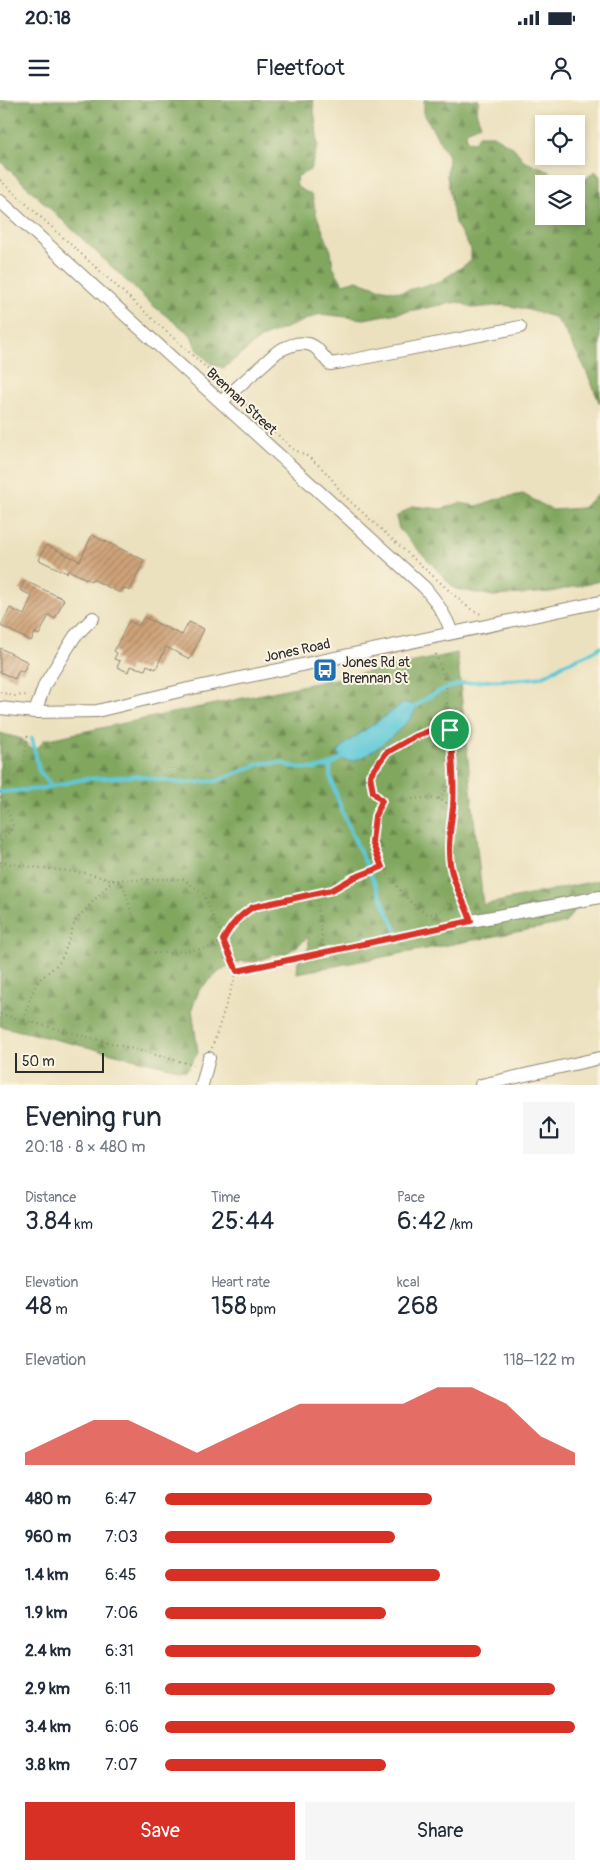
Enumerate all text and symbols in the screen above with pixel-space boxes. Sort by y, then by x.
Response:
text: 20:18 [25,6,71,30]
icon: menu [25,54,53,82]
text: Fleetfoot [255,54,345,82]
icon: person [547,54,575,82]
map controls [535,115,585,225]
button: locate [535,115,585,165]
button: layers [535,175,585,225]
street label: Brennan Street [203,364,281,439]
street label: Jones Road [262,635,332,666]
place label: Jones Rd at Brennan St [342,654,410,687]
bus stop icon: Jones Rd at Brennan St [312,657,338,683]
pin [429,709,471,751]
icon: arrive [436,716,464,744]
scale bar [15,1050,104,1073]
text: 50 m [22,1053,55,1070]
text: Evening run [25,1100,162,1135]
button: share [523,1102,575,1154]
text: 20:18 · 8 × 480 m [25,1137,145,1157]
text: Distance [25,1189,76,1206]
text: Time [211,1189,240,1206]
text: Pace [397,1189,425,1206]
text: 3.84 [25,1206,72,1237]
text: 25:44 [211,1206,274,1237]
text: 6:42 [397,1206,447,1237]
text: km [72,1216,93,1233]
text: /km [447,1216,473,1233]
text: Elevation [25,1274,78,1291]
text: Heart rate [211,1274,270,1291]
text: kcal [397,1274,420,1291]
text: 48 [25,1291,52,1322]
text: 158 [211,1291,247,1322]
text: 268 [397,1291,438,1322]
text: m [52,1301,68,1318]
text: bpm [247,1301,276,1318]
text: Elevation [25,1350,86,1370]
text: 118–122 m [503,1350,575,1370]
text: 480 m [25,1489,71,1509]
text: 6:47 [105,1489,136,1509]
text: 960 m [25,1527,71,1547]
text: 7:03 [105,1527,138,1547]
text: 1.4 km [25,1565,68,1585]
text: 6:45 [105,1565,137,1585]
text: 1.9 km [25,1603,67,1623]
text: 7:06 [105,1603,138,1623]
text: 2.4 km [25,1641,71,1661]
text: 6:31 [105,1641,134,1661]
text: 2.9 km [25,1679,70,1699]
text: 6:11 [105,1679,131,1699]
text: 3.4 km [25,1717,71,1737]
text: 6:06 [105,1717,139,1737]
text: 3.8 km [25,1755,70,1775]
text: 7:07 [105,1755,137,1775]
button: Save [25,1802,295,1860]
button: Share [305,1802,575,1860]

